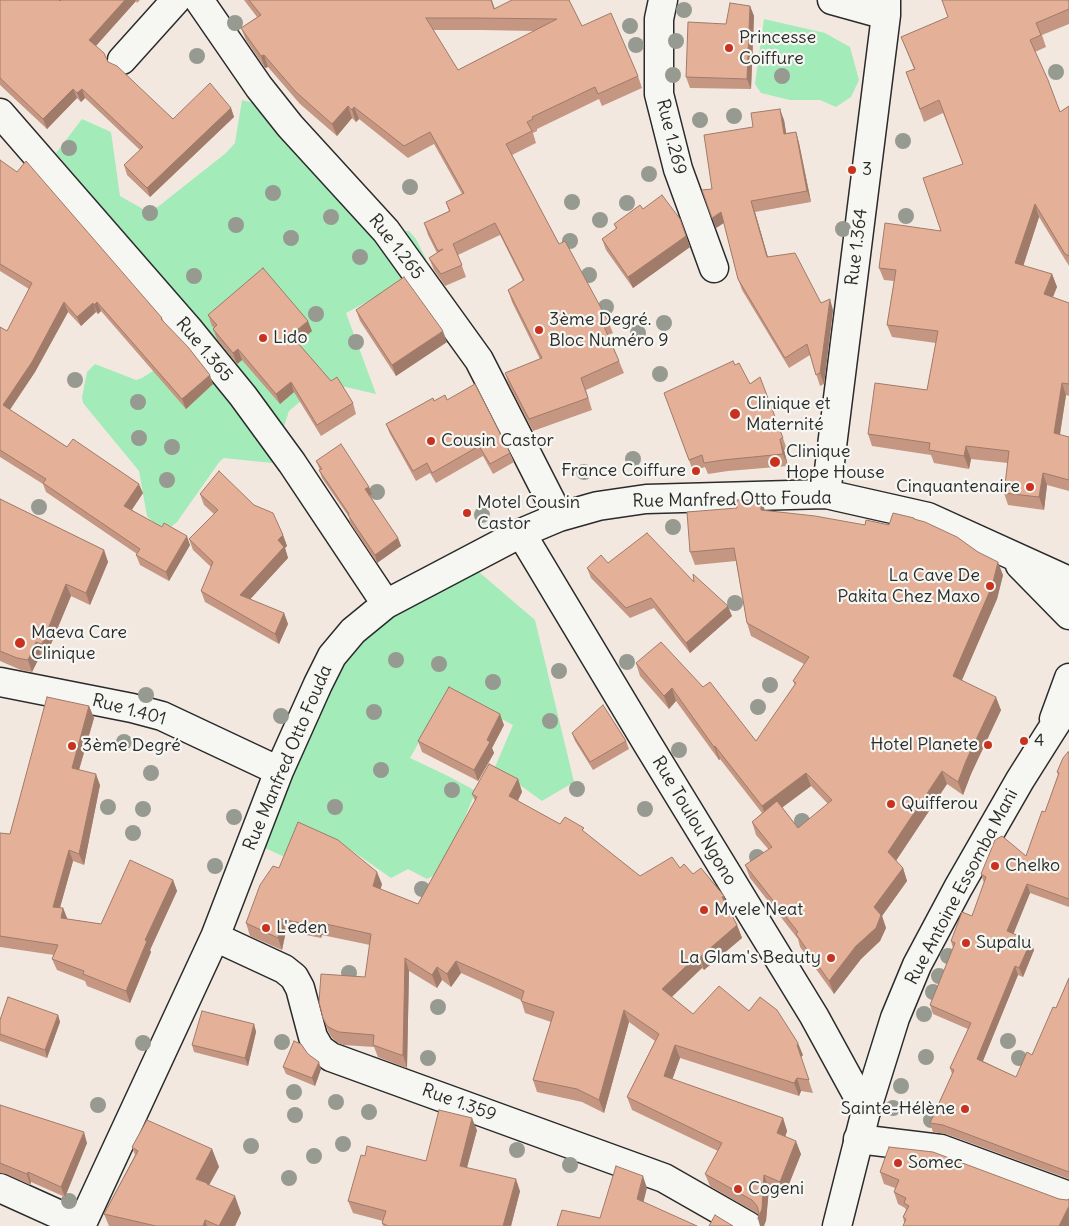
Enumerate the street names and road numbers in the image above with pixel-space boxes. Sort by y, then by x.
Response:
street label: Rue 1.269 [651,97,691,177]
street label: Rue 1.364 [842,207,872,287]
street label: Rue 1.265 [364,210,428,284]
street label: Rue 1.365 [171,313,237,387]
street label: Rue Manfred Otto Fouda [632,487,832,513]
street label: Rue Manfred Otto Fouda [239,662,337,854]
street label: Rue 1.401 [90,690,168,730]
street label: Rue Toulou Ngono [647,753,741,889]
street label: Rue Antoine Essomba Mani [901,785,1023,989]
street label: Rue 1.359 [419,1080,499,1126]

